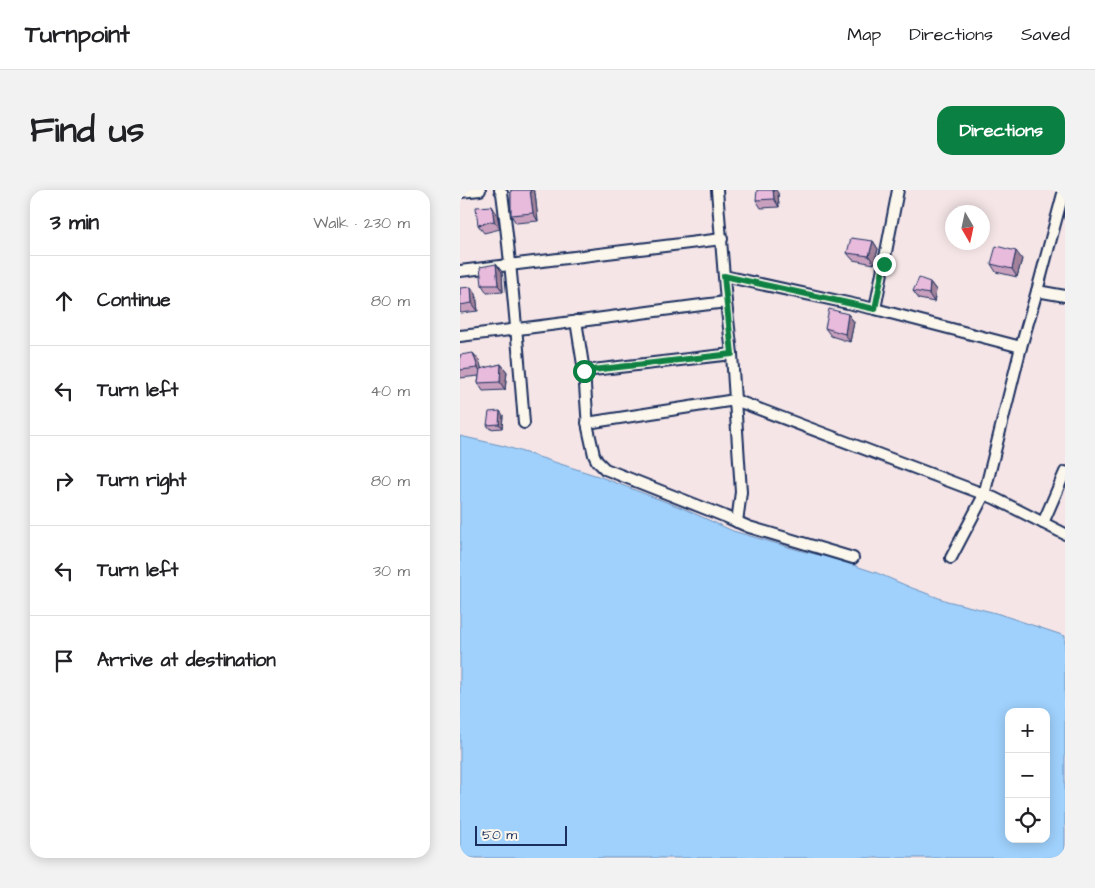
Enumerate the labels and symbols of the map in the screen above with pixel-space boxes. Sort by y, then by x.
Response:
north arrow [945,205,990,250]
route end [873,253,896,276]
route start [573,360,596,383]
scale bar [475,823,568,846]

